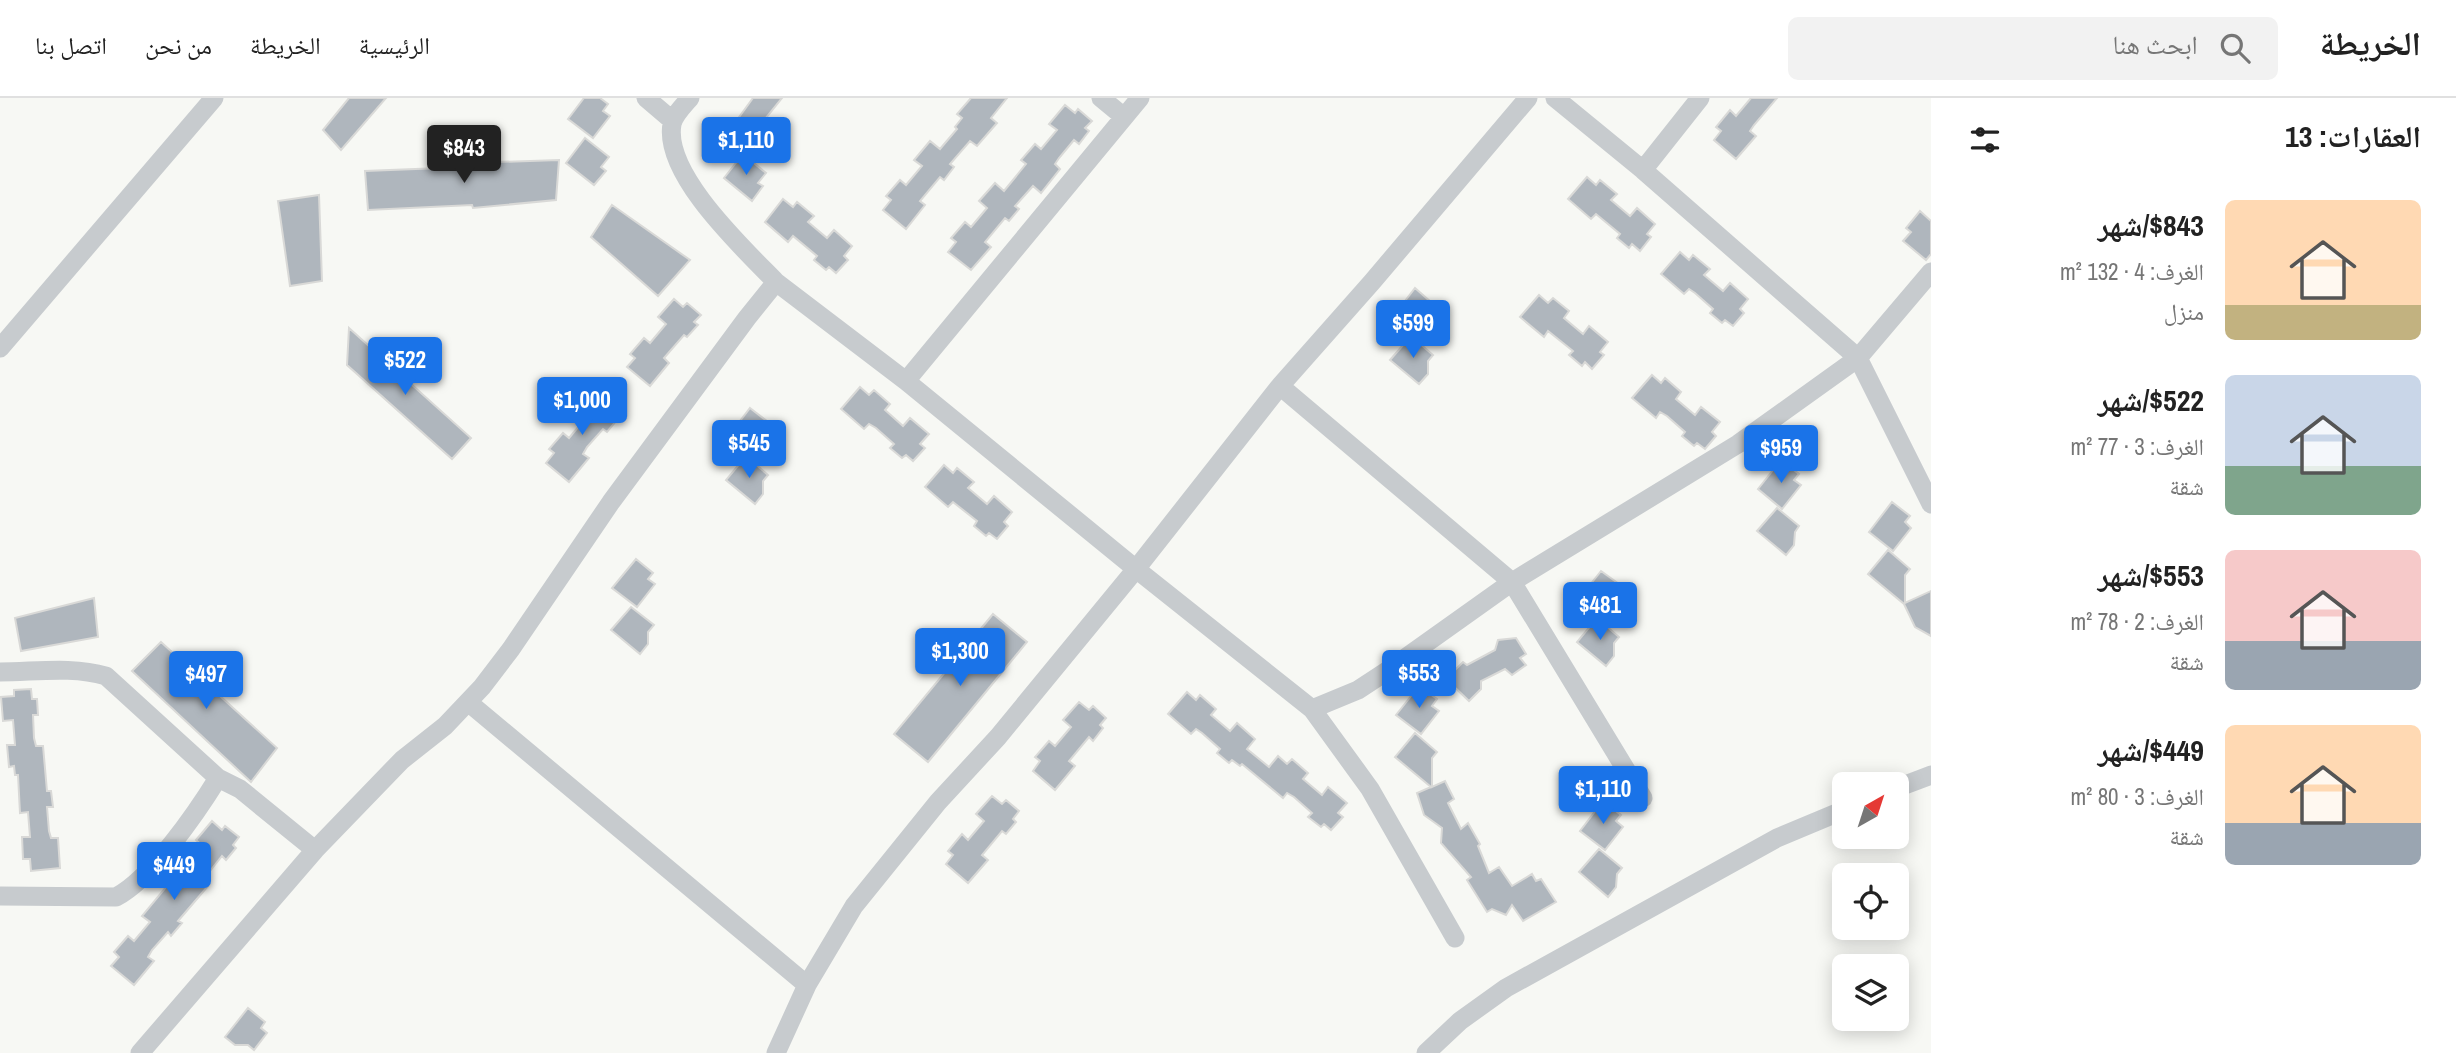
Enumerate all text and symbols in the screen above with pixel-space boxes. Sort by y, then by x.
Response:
search box [1788,17,2278,80]
text: الخريطة [2320,21,2421,65]
text: ابحث هنا [2113,27,2198,62]
text: اتصل بنا [35,29,107,61]
text: من نحن [145,29,212,61]
text: الخريطة [250,29,321,61]
text: الرئيسية [359,29,430,61]
icon: search [2216,29,2254,67]
text: العقارات: 13 [2285,116,2421,156]
pin: $1,110 [689,118,803,177]
icon: filters [1966,121,2004,159]
text: $1,110 [718,124,774,155]
pin: $843 [423,126,505,185]
text: $843 [443,132,485,163]
text: $843/شهر [2098,205,2204,245]
icon: home [2281,228,2365,312]
text: الغرف: 4 · 132 m² [2060,256,2204,287]
text: منزل [2164,296,2204,327]
pin: $599 [1372,300,1454,360]
text: $599 [1392,307,1434,338]
pin: $522 [364,338,446,397]
text: $522 [384,344,426,375]
pin: $1,000 [525,378,639,437]
text: $522/شهر [2098,380,2204,420]
text: $1,000 [553,384,611,415]
icon: home [2281,403,2365,487]
pin: $545 [708,420,790,480]
pin: $959 [1740,426,1822,485]
text: $545 [728,427,770,458]
text: الغرف: 3 · 77 m² [2070,431,2204,462]
text: $959 [1760,432,1802,463]
text: شقة [2170,471,2204,502]
text: $553/شهر [2098,555,2204,595]
icon: home [2281,578,2365,662]
pin: $481 [1559,582,1641,642]
text: $481 [1579,589,1621,620]
text: الغرف: 2 · 78 m² [2070,606,2204,637]
pin: $1,300 [903,628,1017,688]
text: $1,300 [931,635,989,666]
text: شقة [2170,646,2204,677]
pin: $553 [1378,650,1460,710]
pin: $497 [165,652,247,711]
text: $553 [1398,657,1440,688]
text: $497 [185,658,227,689]
text: $449/شهر [2098,730,2204,770]
icon: home [2281,753,2365,837]
pin: $1,110 [1546,766,1660,826]
north arrow [1832,772,1909,849]
map controls [1832,772,1909,1031]
text: $1,110 [1575,773,1631,804]
text: الغرف: 3 · 80 m² [2070,781,2204,812]
text: شقة [2170,821,2204,852]
pin: $449 [133,842,215,902]
text: $449 [153,849,195,880]
button: locate [1832,863,1909,940]
button: layers [1832,954,1909,1031]

